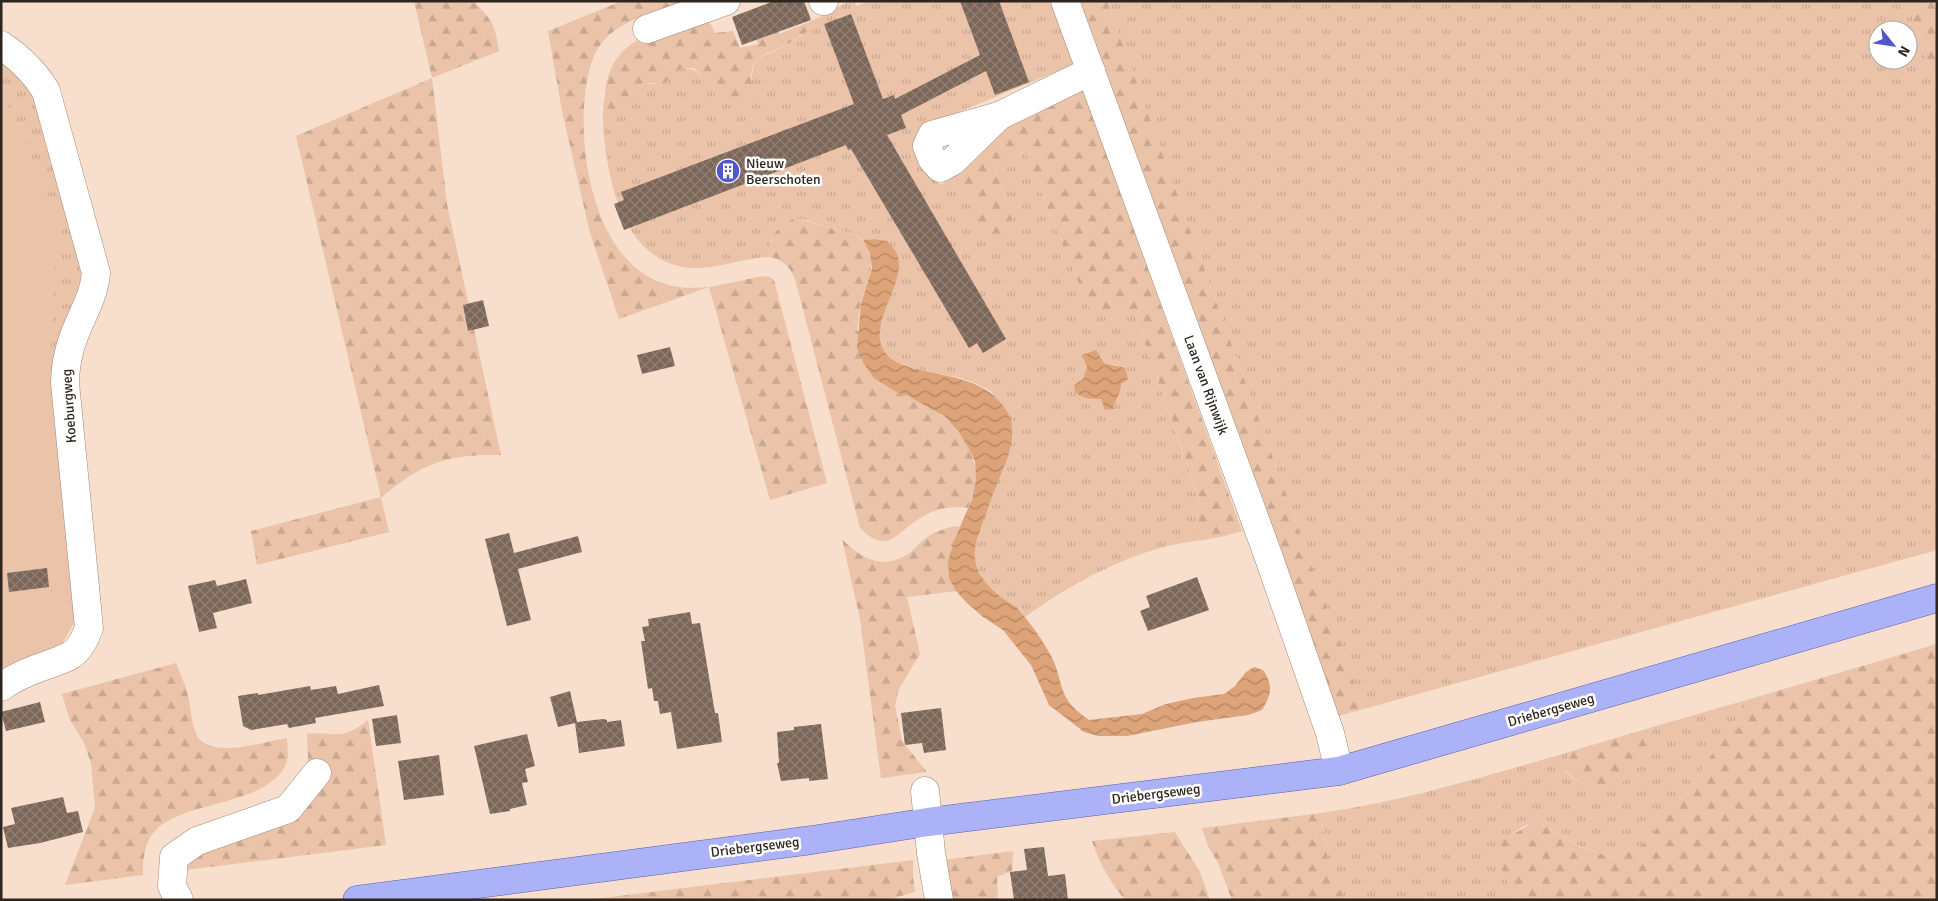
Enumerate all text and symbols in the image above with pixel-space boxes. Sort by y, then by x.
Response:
north arrow [1868,20,1918,70]
text: N [1894,43,1914,60]
place label: Nieuw Beerschoten [746,155,821,188]
building icon: Nieuw Beerschoten [715,158,741,184]
street label: Laan van Rijnwijk [1180,333,1232,437]
street label: Koeburgweg [58,368,80,444]
street label: Driebergseweg [1506,690,1596,730]
street label: Driebergseweg [1111,780,1201,808]
street label: Driebergseweg [710,833,800,861]

